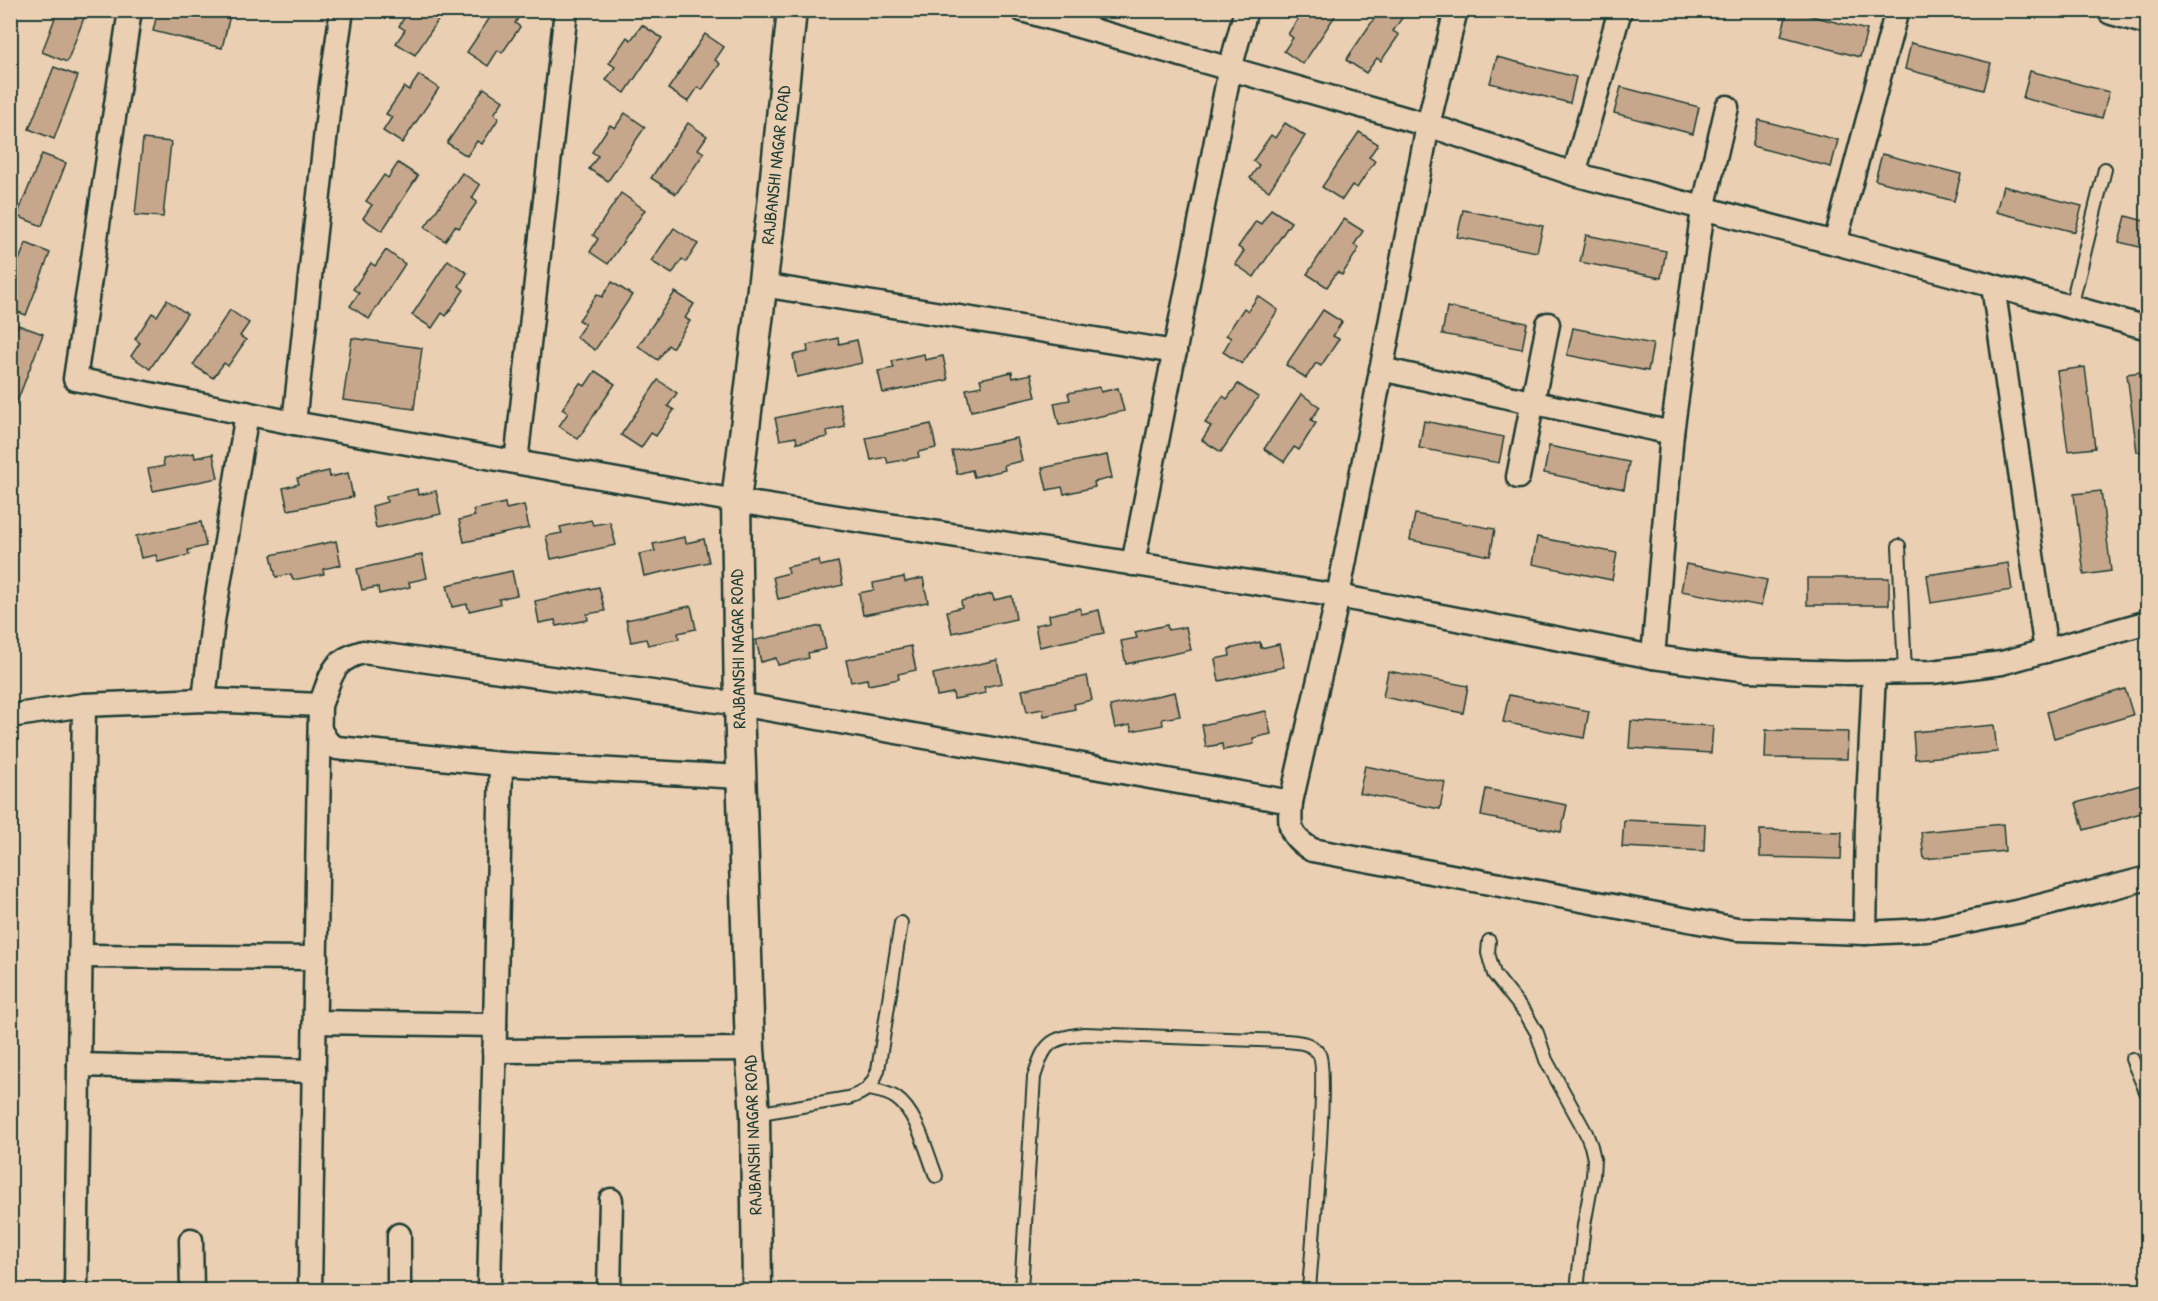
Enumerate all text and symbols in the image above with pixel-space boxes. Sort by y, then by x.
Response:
street label: RAJBANSHI NAGAR ROAD [755,84,796,246]
street label: RAJBANSHI NAGAR ROAD [724,568,751,729]
street label: RAJBANSHI NAGAR ROAD [737,1054,768,1215]

